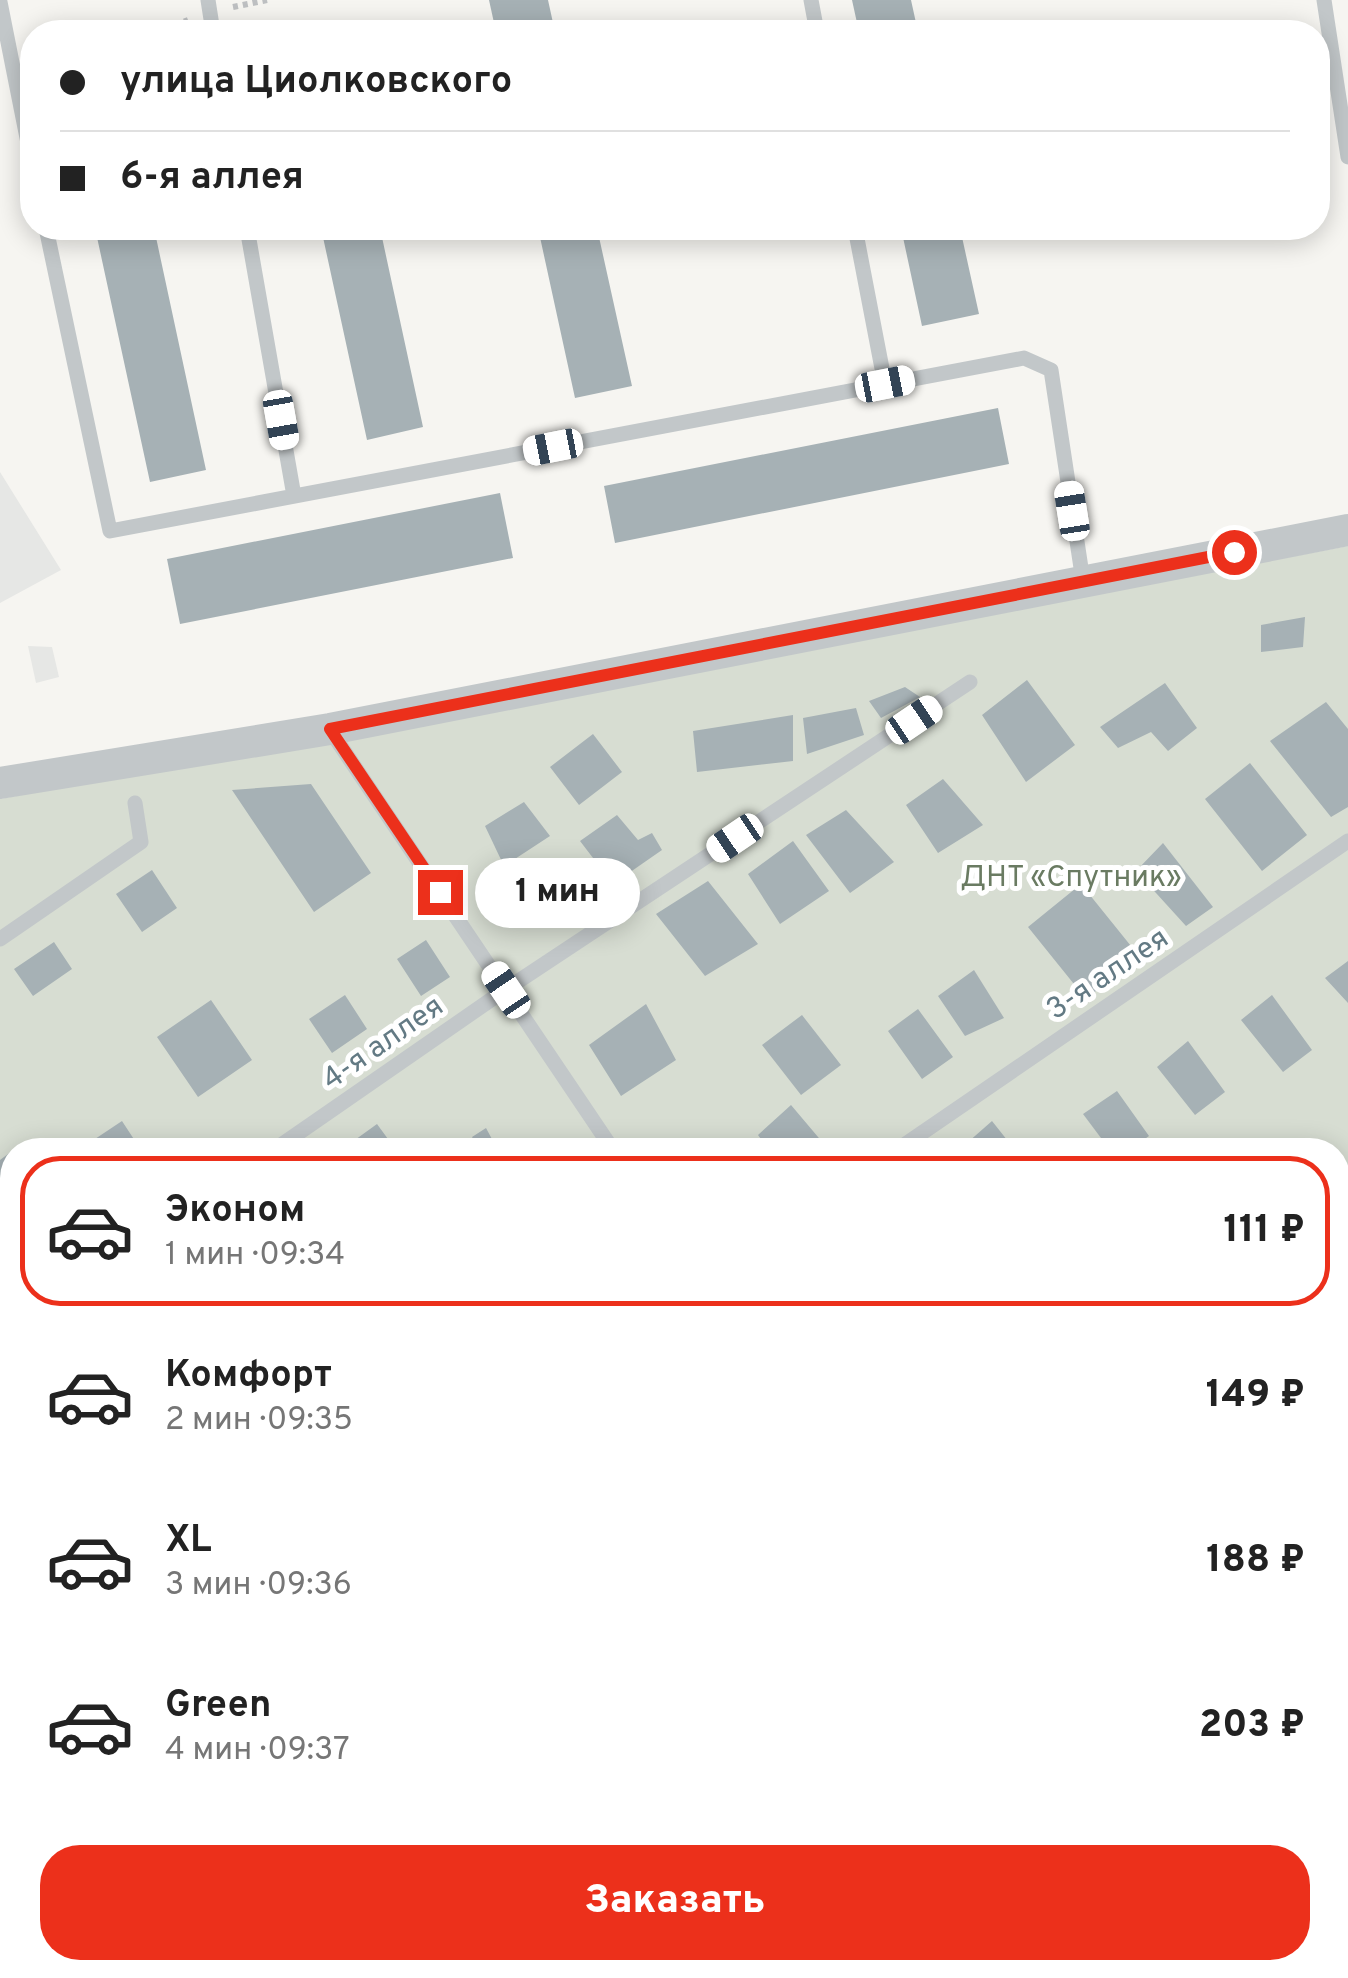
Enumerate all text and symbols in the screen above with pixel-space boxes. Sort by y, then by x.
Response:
text: улица Циолковского [120,58,512,107]
text: 6-я аллея [120,154,304,203]
car [853,364,917,404]
car [261,388,301,452]
car [521,427,585,467]
car [1052,479,1092,543]
route start [1212,530,1257,575]
car [881,691,947,749]
car [702,809,768,867]
callout: 1 мин [475,857,640,927]
park label: ДНТ «Спутник» [960,860,1182,897]
route end [418,870,463,915]
text: 1 мин [515,873,600,913]
street label: 3-я аллея [1040,921,1176,1029]
car [477,957,535,1023]
street label: 4-я аллея [315,989,451,1099]
icon: car [45,1186,135,1276]
text: Эконом [165,1187,305,1236]
text: 111 ₽ [1223,1207,1305,1256]
text: 1 мин · 09:34 [165,1236,345,1276]
icon: car [45,1351,135,1441]
text: Комфорт [165,1352,332,1401]
text: 149 ₽ [1206,1372,1305,1421]
text: 2 мин · 09:35 [165,1401,353,1441]
icon: car [45,1516,135,1606]
text: XL [165,1517,212,1566]
text: 188 ₽ [1206,1537,1305,1586]
text: 3 мин · 09:36 [165,1566,352,1606]
icon: car [45,1681,135,1771]
text: Green [165,1682,271,1731]
text: 203 ₽ [1199,1702,1305,1751]
text: 4 мин · 09:37 [165,1731,350,1771]
button: Заказать [40,1845,1310,1960]

